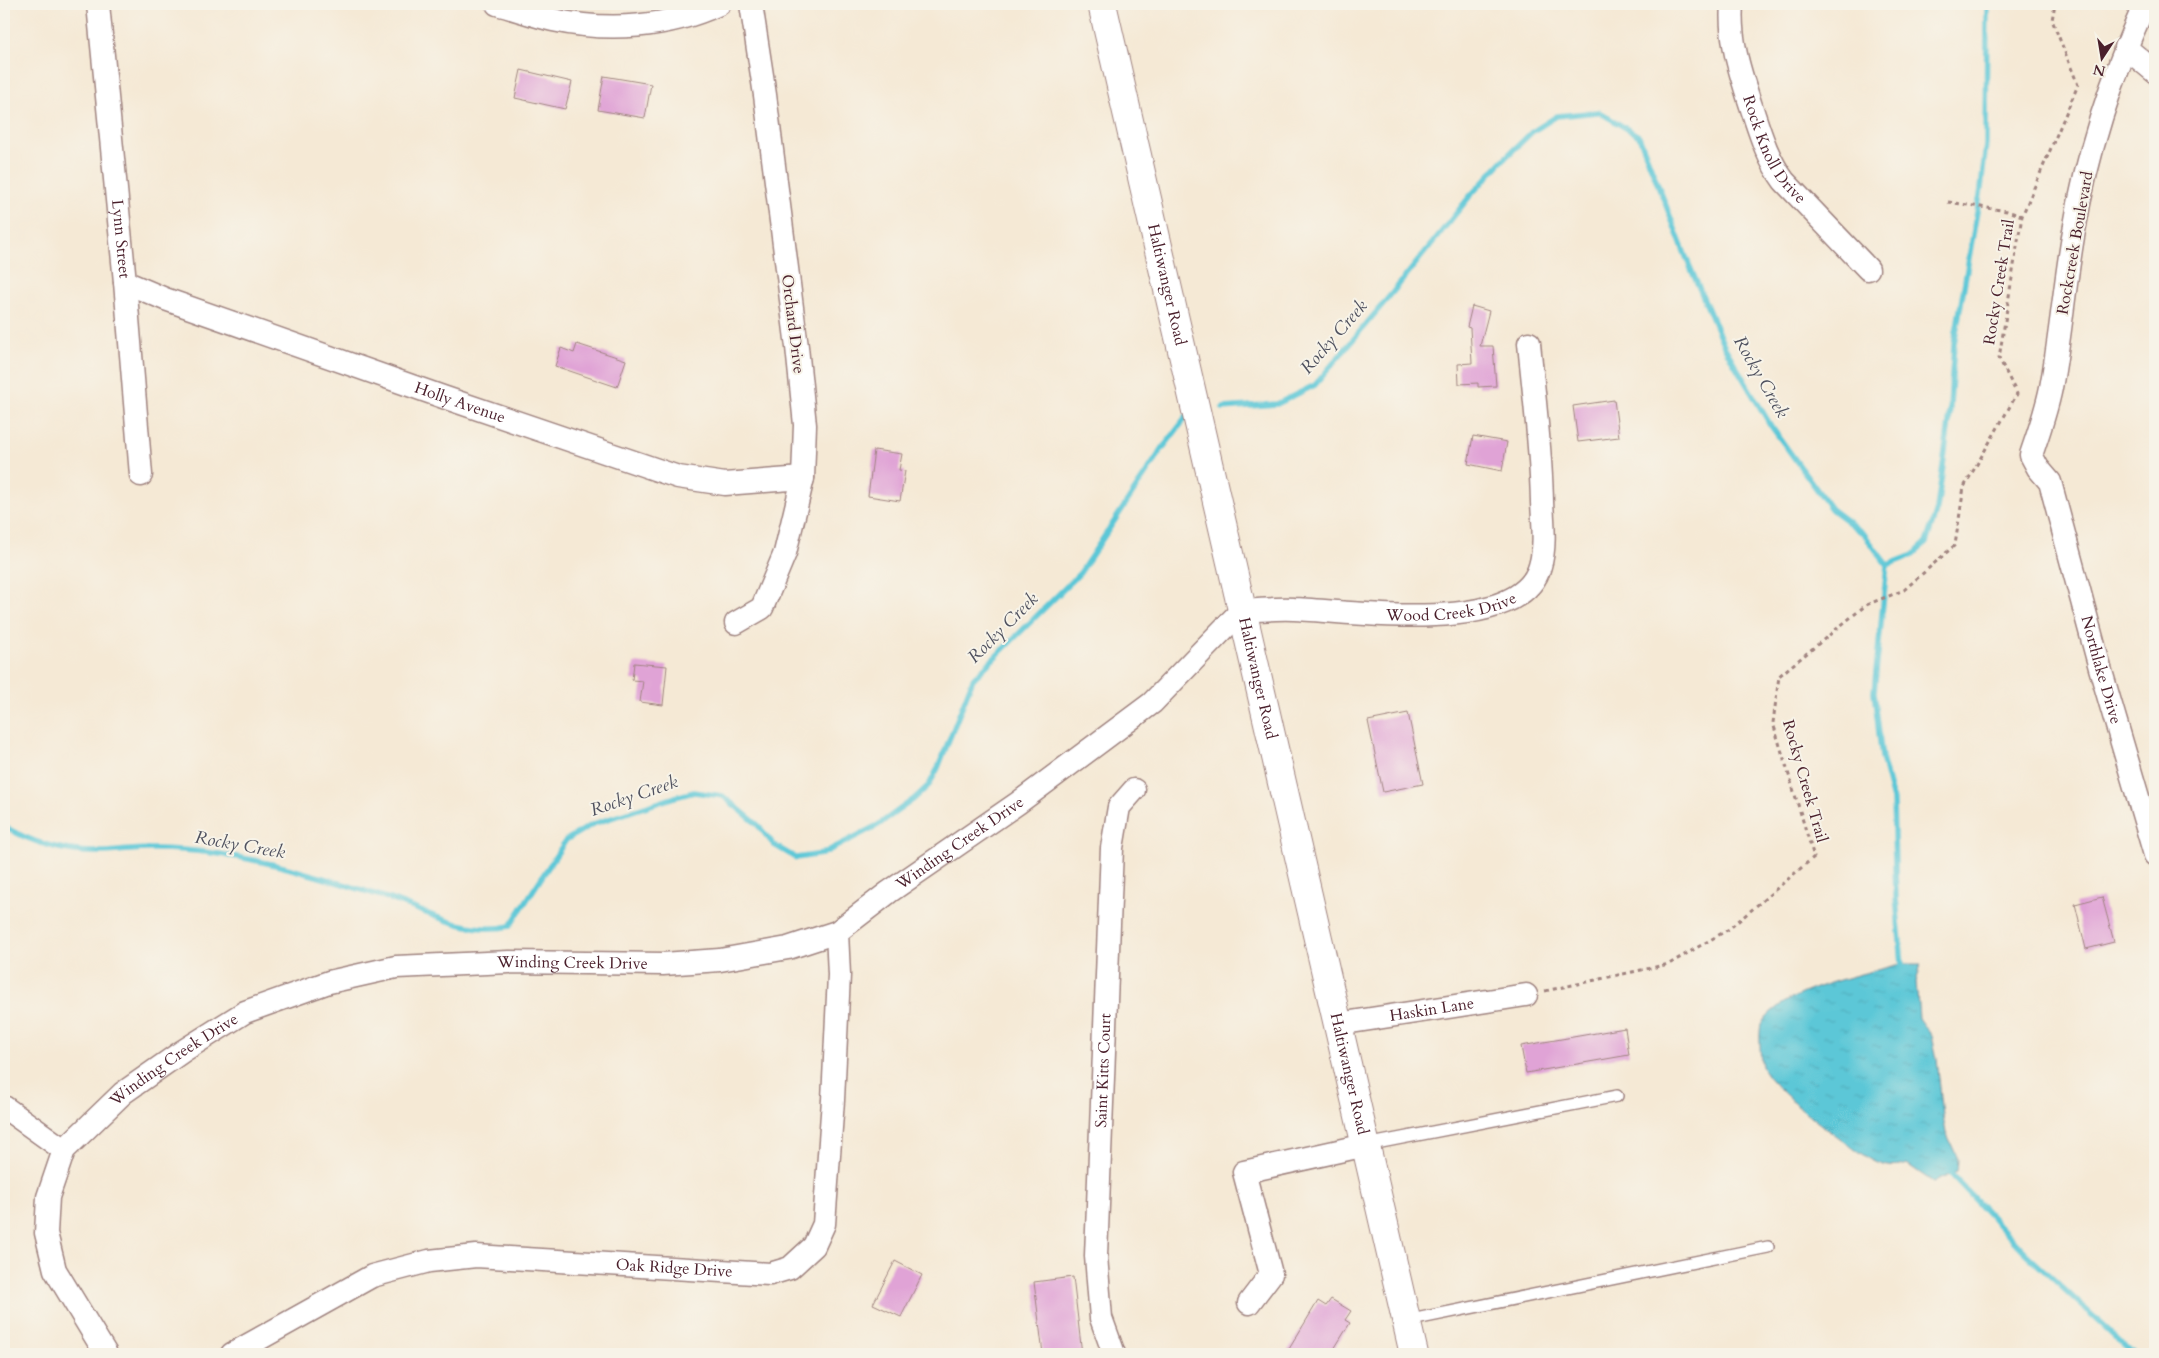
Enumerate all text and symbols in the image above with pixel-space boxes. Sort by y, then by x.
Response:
north arrow [2076,32,2126,82]
text: N [2091,60,2107,81]
street label: Rock Knoll Drive [1737,92,1811,209]
street label: Rockcreek Boulevard [2052,169,2099,316]
street label: Lynn Street [106,198,136,279]
street label: Rocky Creek Trail [1978,218,2020,346]
street label: Haltiwanger Road [1142,222,1192,348]
street label: Orchard Drive [776,273,810,375]
water label: Rocky Creek [1295,294,1373,380]
water label: Rocky Creek [1727,331,1795,423]
street label: Holly Avenue [411,377,508,428]
water label: Rocky Creek [962,587,1044,669]
street label: Wood Creek Drive [1385,587,1520,627]
street label: Northlake Drive [2075,613,2127,727]
street label: Haltiwanger Road [1233,615,1283,742]
street label: Rocky Creek Trail [1777,717,1833,845]
water label: Rocky Creek [587,769,681,823]
street label: Winding Creek Drive [891,791,1028,896]
water label: Rocky Creek [193,825,287,865]
street label: Winding Creek Drive [496,951,648,975]
street label: Haskin Lane [1388,992,1476,1027]
street label: Winding Creek Drive [104,1008,242,1112]
street label: Haltiwanger Road [1325,1011,1374,1137]
street label: Saint Kitts Court [1090,1013,1117,1128]
street label: Oak Ridge Drive [615,1254,733,1283]

